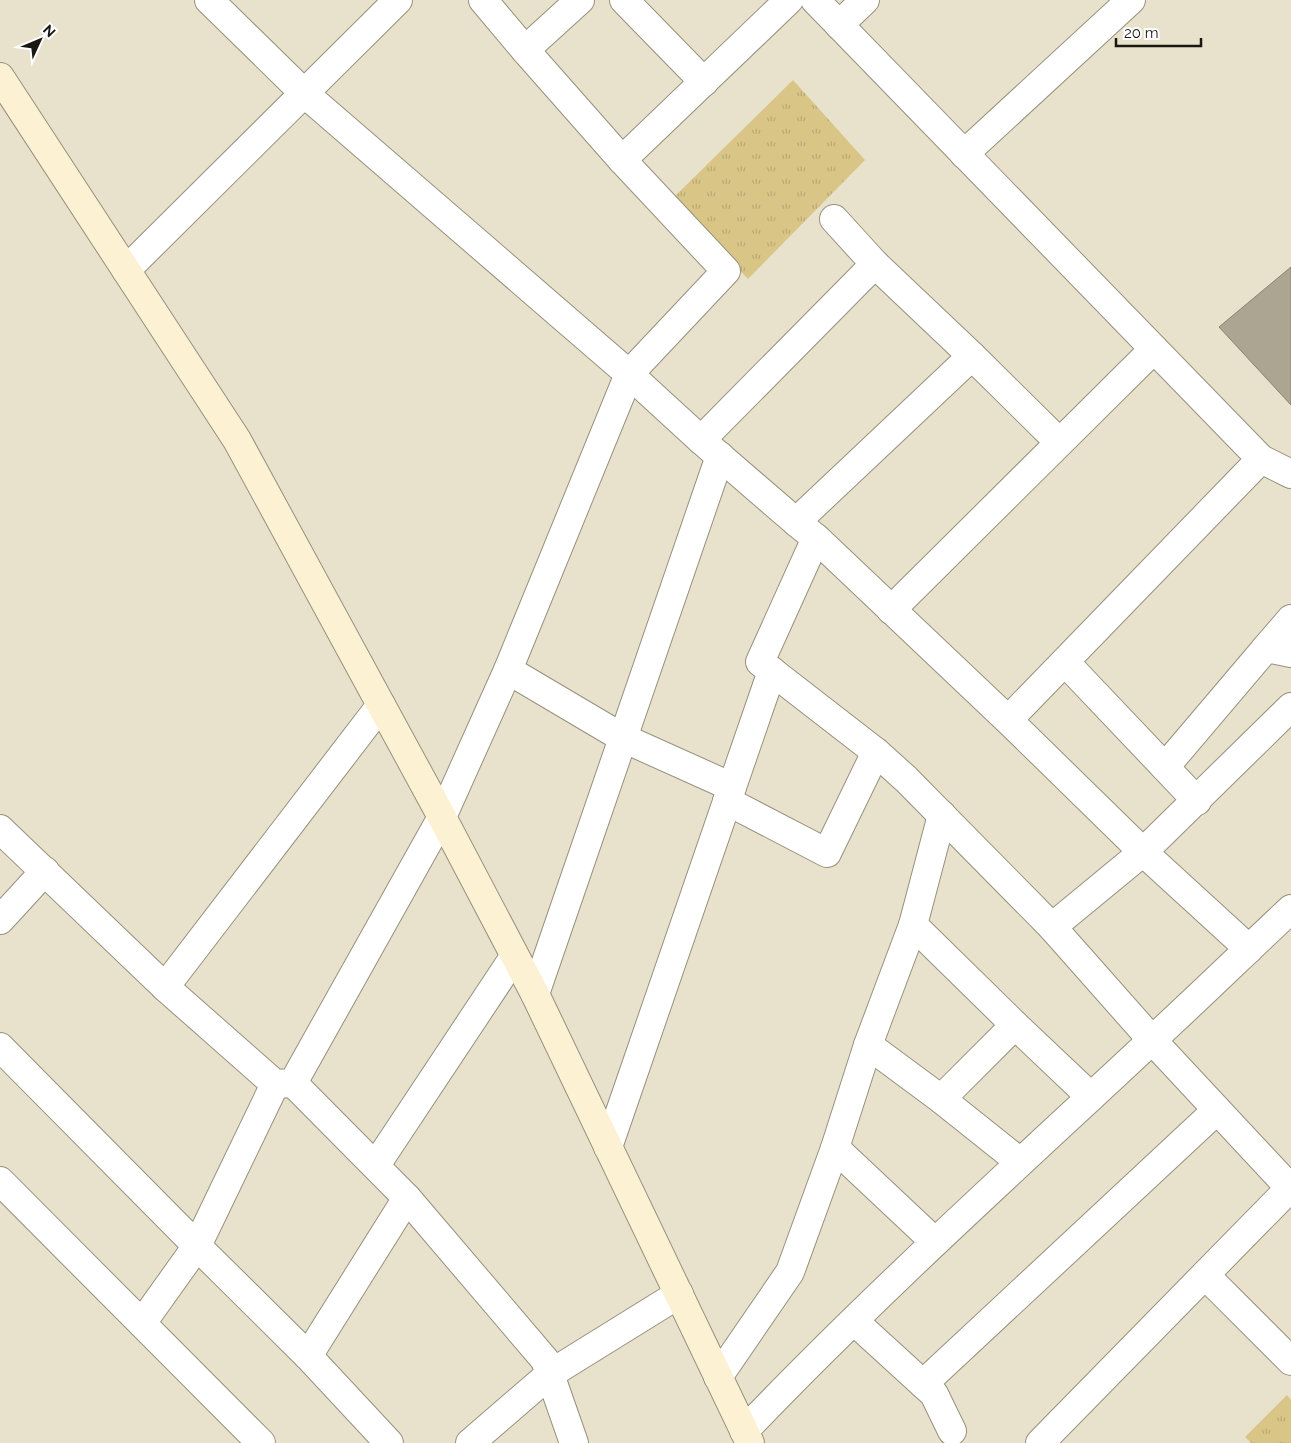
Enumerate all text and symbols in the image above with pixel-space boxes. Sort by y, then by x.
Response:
north arrow [15,15,65,65]
scale bar [1116,15,1201,47]
text: N [40,22,59,40]
text: 20 m [1124,24,1159,42]

